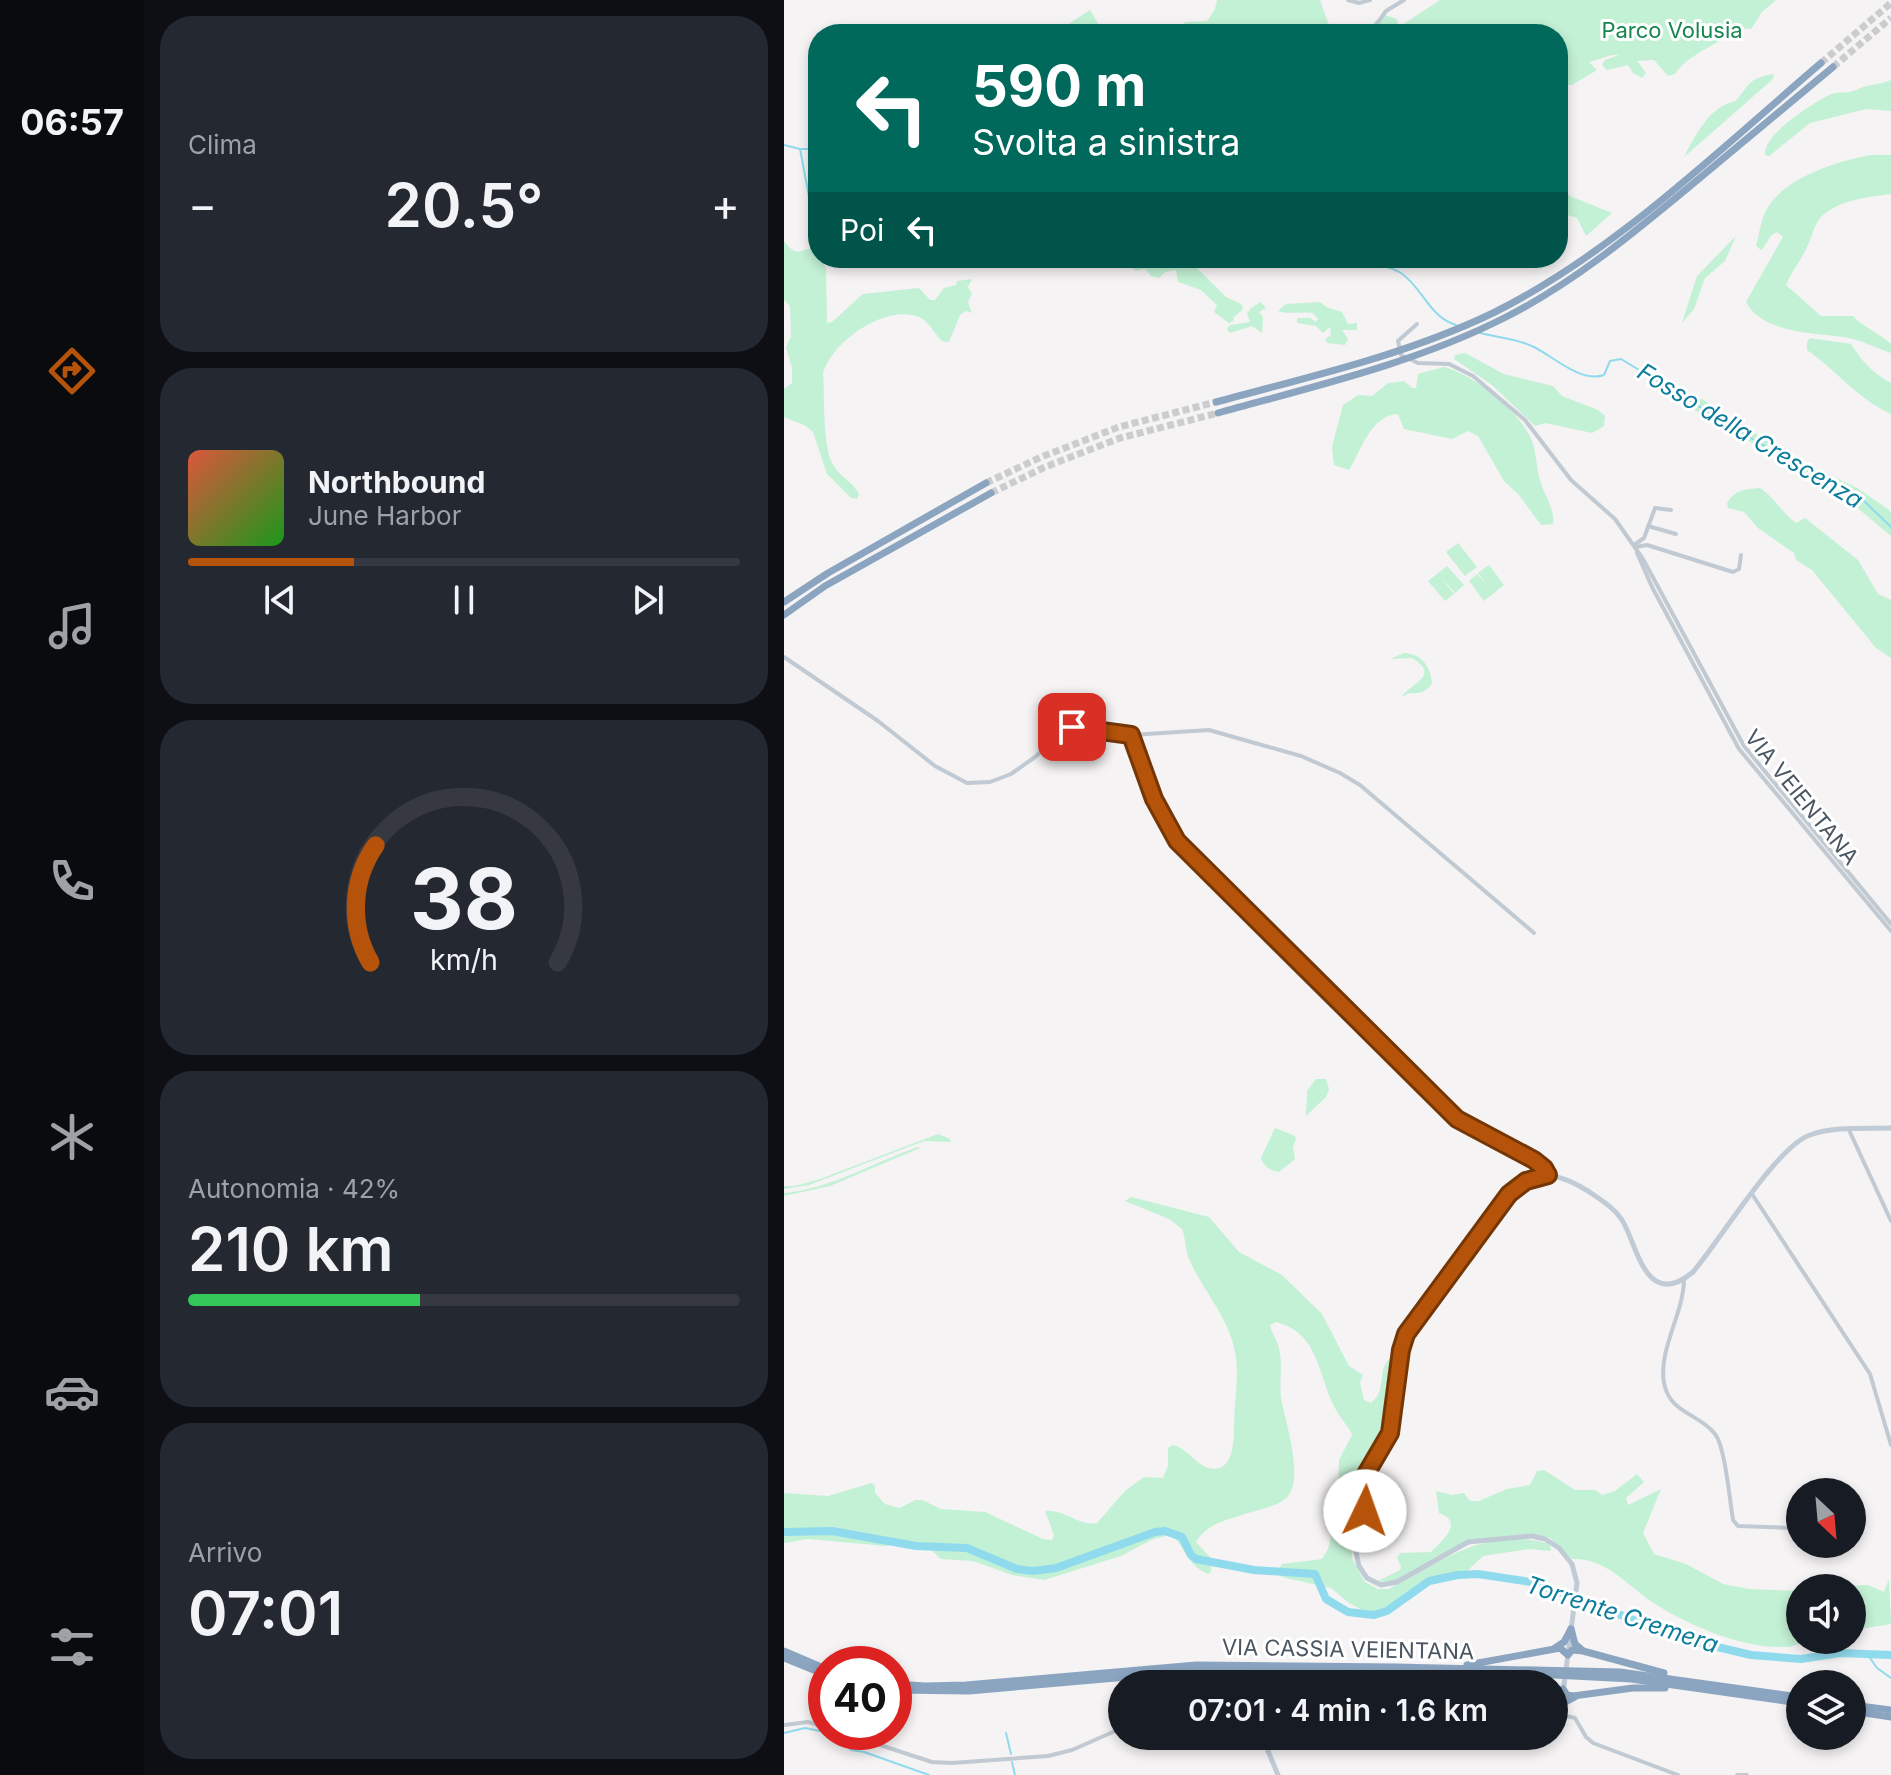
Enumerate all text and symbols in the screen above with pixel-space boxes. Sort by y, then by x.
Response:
park label: Parco Volusia [1601,17,1743,43]
text: 590 m [972,52,1146,120]
icon: left [840,56,944,160]
text: 06:57 [20,100,124,144]
text: Svolta a sinistra [972,120,1240,164]
text: Clima [188,129,257,160]
text: 20.5° [385,169,543,241]
text: − [188,178,217,232]
text: + [711,178,740,232]
icon: left [900,208,944,252]
text: Poi [840,212,884,248]
icon: directions [44,343,100,399]
water label: Fosso della Crescenza [1632,357,1868,514]
text: Northbound [308,464,485,500]
text: June Harbor [308,500,461,531]
icon: previous [258,578,302,622]
icon: pause [442,578,486,622]
icon: next [626,578,670,622]
icon: music [44,598,100,654]
pin [1038,693,1106,761]
icon: arrive [1050,705,1094,749]
street label: VIA VEIENTANA [1740,724,1864,870]
text: 38 [410,848,518,949]
icon: phone [44,853,100,909]
text: km/h [430,943,498,978]
icon: climate [44,1109,100,1165]
text: Autonomia · 42% [188,1173,400,1204]
text: 210 km [188,1213,394,1285]
icon: car [44,1364,100,1420]
position arrow [1323,1469,1407,1553]
north arrow [1786,1478,1866,1558]
map controls [1786,1478,1866,1750]
text: Arrivo [188,1537,262,1568]
water label: Torrente Cremera [1522,1570,1722,1659]
button: sound [1786,1574,1866,1654]
text: 07:01 [188,1577,343,1649]
icon: filters [44,1619,100,1675]
street label: VIA CASSIA VEIENTANA [1222,1634,1474,1664]
speed limit sign: 40 [808,1646,912,1750]
button: layers [1786,1670,1866,1750]
text: 07:01 · 4 min · 1.6 km [1188,1692,1488,1728]

